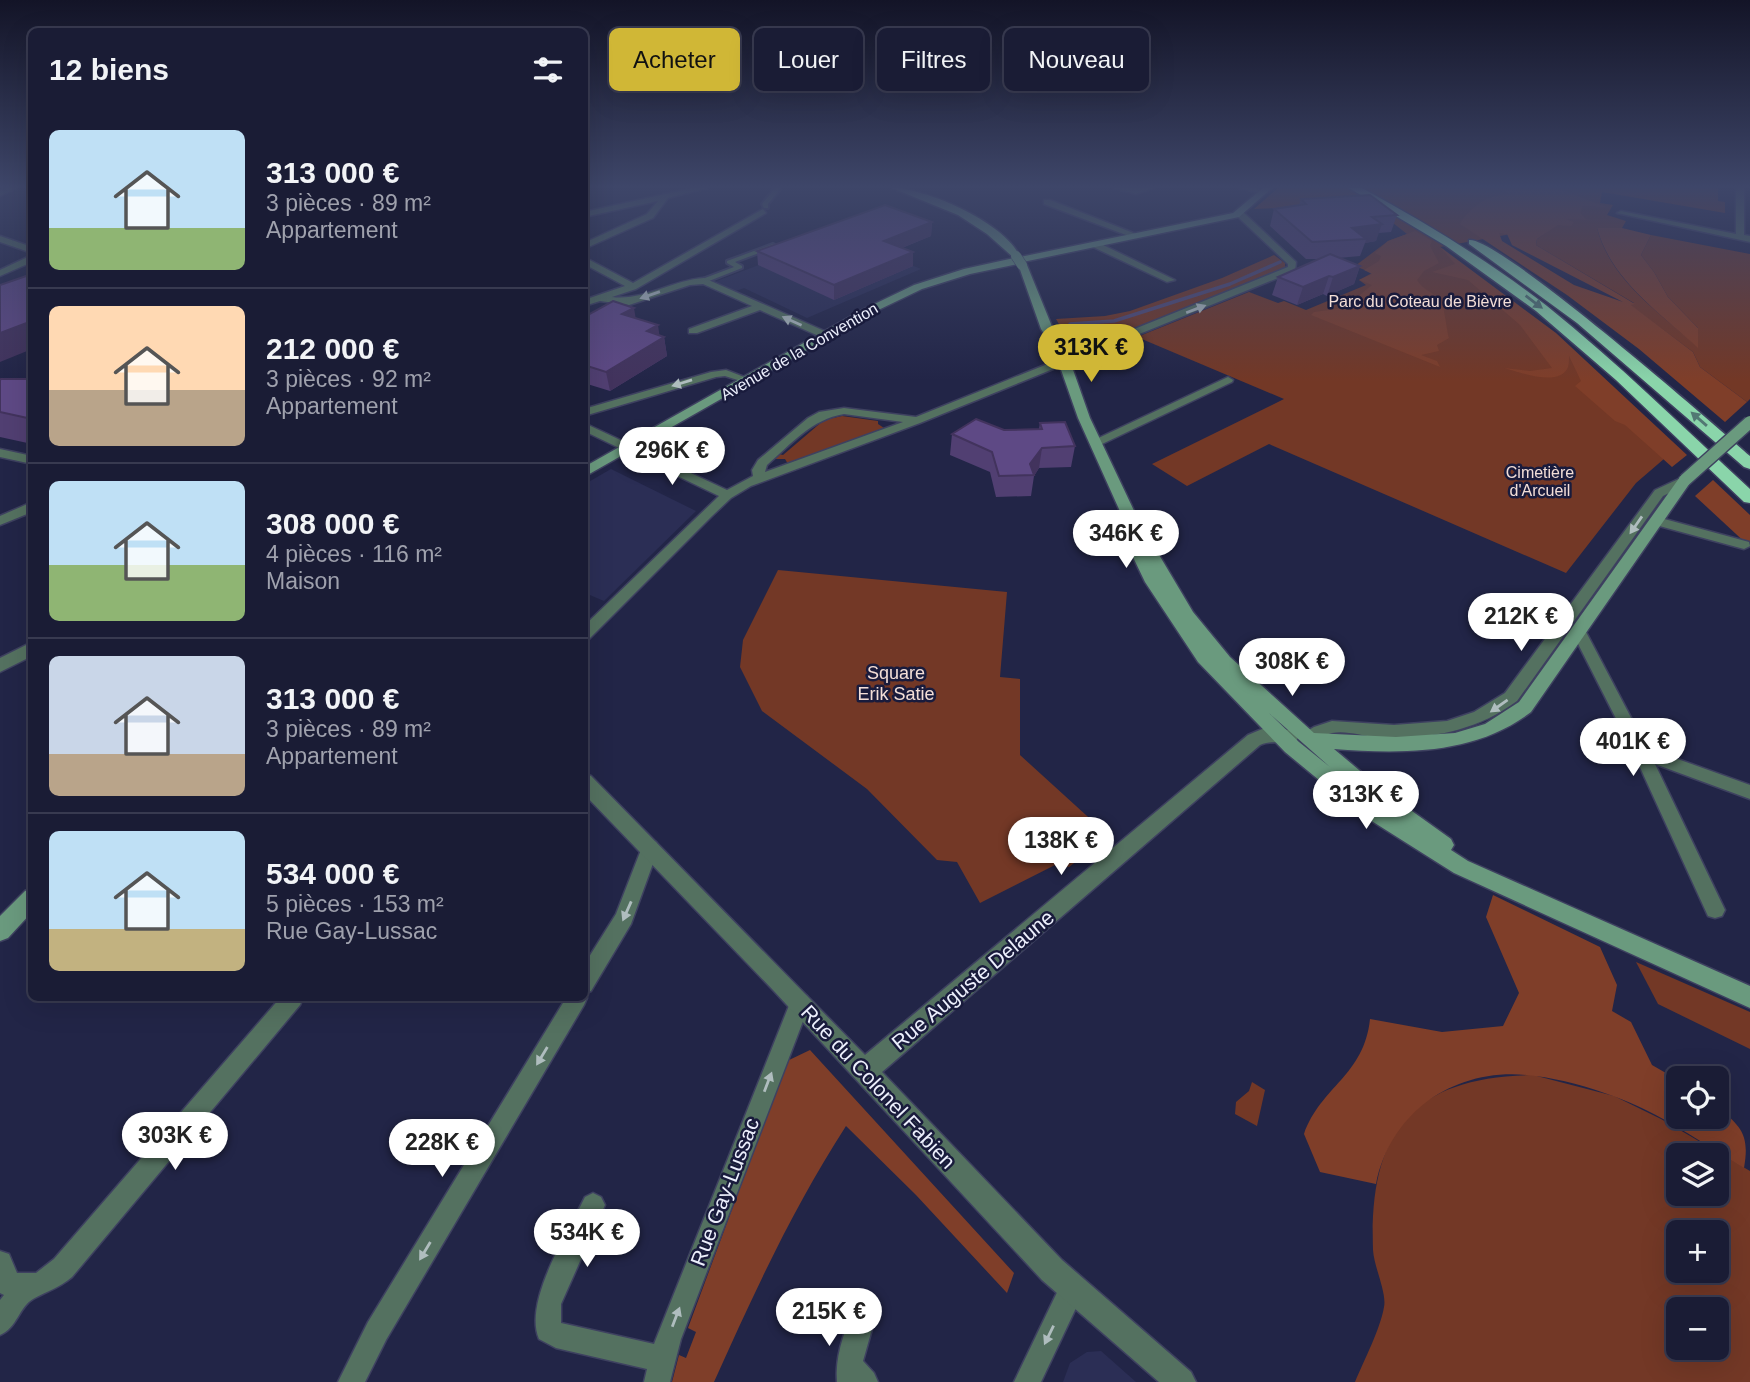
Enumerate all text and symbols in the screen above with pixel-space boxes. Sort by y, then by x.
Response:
chip: Acheter [609,28,740,91]
chip: Louer [754,28,863,91]
chip: Filtres [877,28,990,91]
chip: Nouveau [1004,28,1149,91]
icon: filters [529,51,567,89]
text: 12 biens [49,53,169,86]
text: 313 000 € [266,156,399,189]
icon: home [105,158,189,242]
text: 3 pièces · 89 m² [266,190,431,216]
text: Appartement [266,217,398,243]
one-way arrow [640,291,661,301]
park label: Parc du Coteau de Bièvre [1328,293,1512,310]
one-way arrow [1524,295,1542,310]
street label: Avenue de la Convention [718,299,881,403]
one-way arrow [1185,303,1206,314]
one-way arrow [782,315,802,327]
pin: 313K € [1034,324,1148,384]
text: 212 000 € [266,332,399,365]
icon: home [105,334,189,418]
text: 313K € [1054,334,1128,360]
text: 3 pièces · 92 m² [266,366,431,392]
one-way arrow [671,379,692,389]
text: Appartement [266,393,398,419]
one-way arrow [1690,411,1708,427]
pin: 296K € [615,428,729,487]
text: 296K € [635,437,709,463]
park label: Cimetière d'Arcueil [1506,464,1574,499]
text: 308 000 € [266,507,399,540]
icon: home [105,509,189,593]
pin: 346K € [1069,510,1183,570]
one-way arrow [1629,516,1643,534]
text: 346K € [1089,520,1163,546]
text: 4 pièces · 116 m² [266,541,442,567]
text: Maison [266,568,340,594]
pin: 212K € [1464,594,1578,653]
text: 212K € [1484,603,1558,629]
pin: 308K € [1235,638,1349,698]
text: 308K € [1255,648,1329,674]
park label: Square Erik Satie [857,663,935,704]
text: 313 000 € [266,682,399,715]
icon: home [105,684,189,768]
one-way arrow [1490,699,1508,713]
text: 3 pièces · 89 m² [266,716,431,742]
pin: 401K € [1576,718,1690,778]
text: 401K € [1596,728,1670,754]
text: Appartement [266,743,398,769]
pin: 313K € [1309,772,1423,831]
text: 313K € [1329,781,1403,807]
pin: 138K € [1004,818,1118,877]
text: 138K € [1024,827,1098,853]
text: 534 000 € [266,857,399,890]
icon: home [105,859,189,943]
text: 5 pièces · 153 m² [266,891,444,917]
one-way arrow [621,901,633,921]
street label: Rue Auguste Delaune [887,905,1058,1054]
text: Rue Gay-Lussac [266,918,437,944]
street label: Rue du Colonel Fabien [797,1000,960,1173]
one-way arrow [535,1047,548,1066]
map controls [1666,1066,1729,1360]
button: locate [1666,1066,1729,1129]
one-way arrow [763,1072,774,1093]
pin: 303K € [118,1112,232,1172]
street label: Rue Gay-Lussac [686,1115,763,1269]
pin: 228K € [385,1120,499,1179]
text: 303K € [138,1122,212,1148]
text: 228K € [405,1129,479,1155]
button: layers [1666,1143,1729,1206]
pin: 534K € [530,1210,644,1269]
text: 534K € [550,1219,624,1245]
button: + [1666,1220,1729,1283]
one-way arrow [418,1242,431,1261]
pin: 215K € [772,1288,886,1348]
button: − [1666,1297,1729,1360]
text: 215K € [792,1298,866,1324]
one-way arrow [671,1306,682,1327]
one-way arrow [1043,1325,1055,1345]

